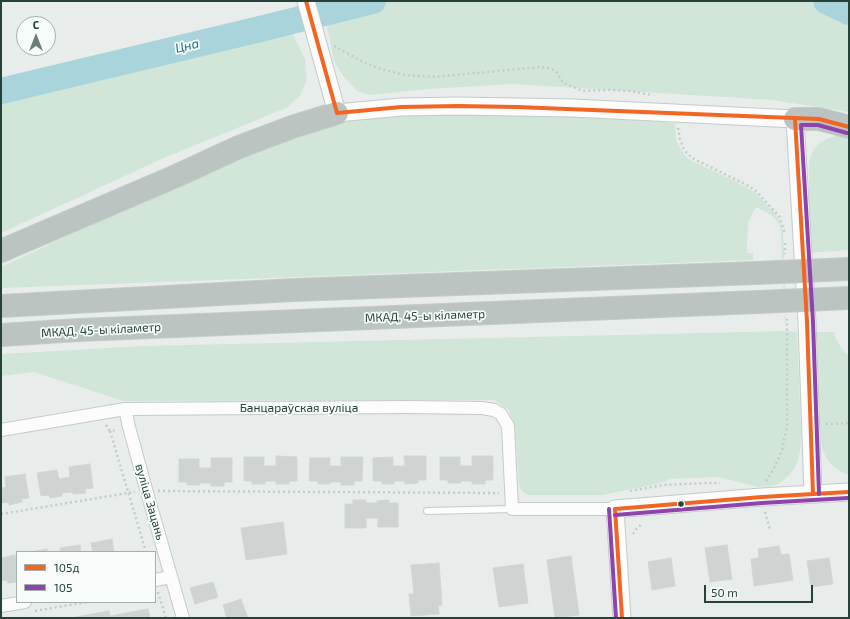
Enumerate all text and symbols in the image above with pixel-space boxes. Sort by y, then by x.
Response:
north arrow [16,16,56,56]
text: С [33,18,39,31]
water label: Цна [173,36,201,56]
street label: МКАД, 45-ы кіламетр [365,307,485,325]
street label: МКАД, 45-ы кіламетр [41,320,161,340]
street label: Банцараўская вуліца [240,401,358,415]
street label: вуліца Зацань [132,462,168,542]
unlabelled marker [676,499,686,509]
legend [16,551,156,603]
text: 105д [54,560,80,574]
scale bar [706,577,815,603]
text: 105 [54,580,72,594]
text: 50 m [711,585,738,599]

